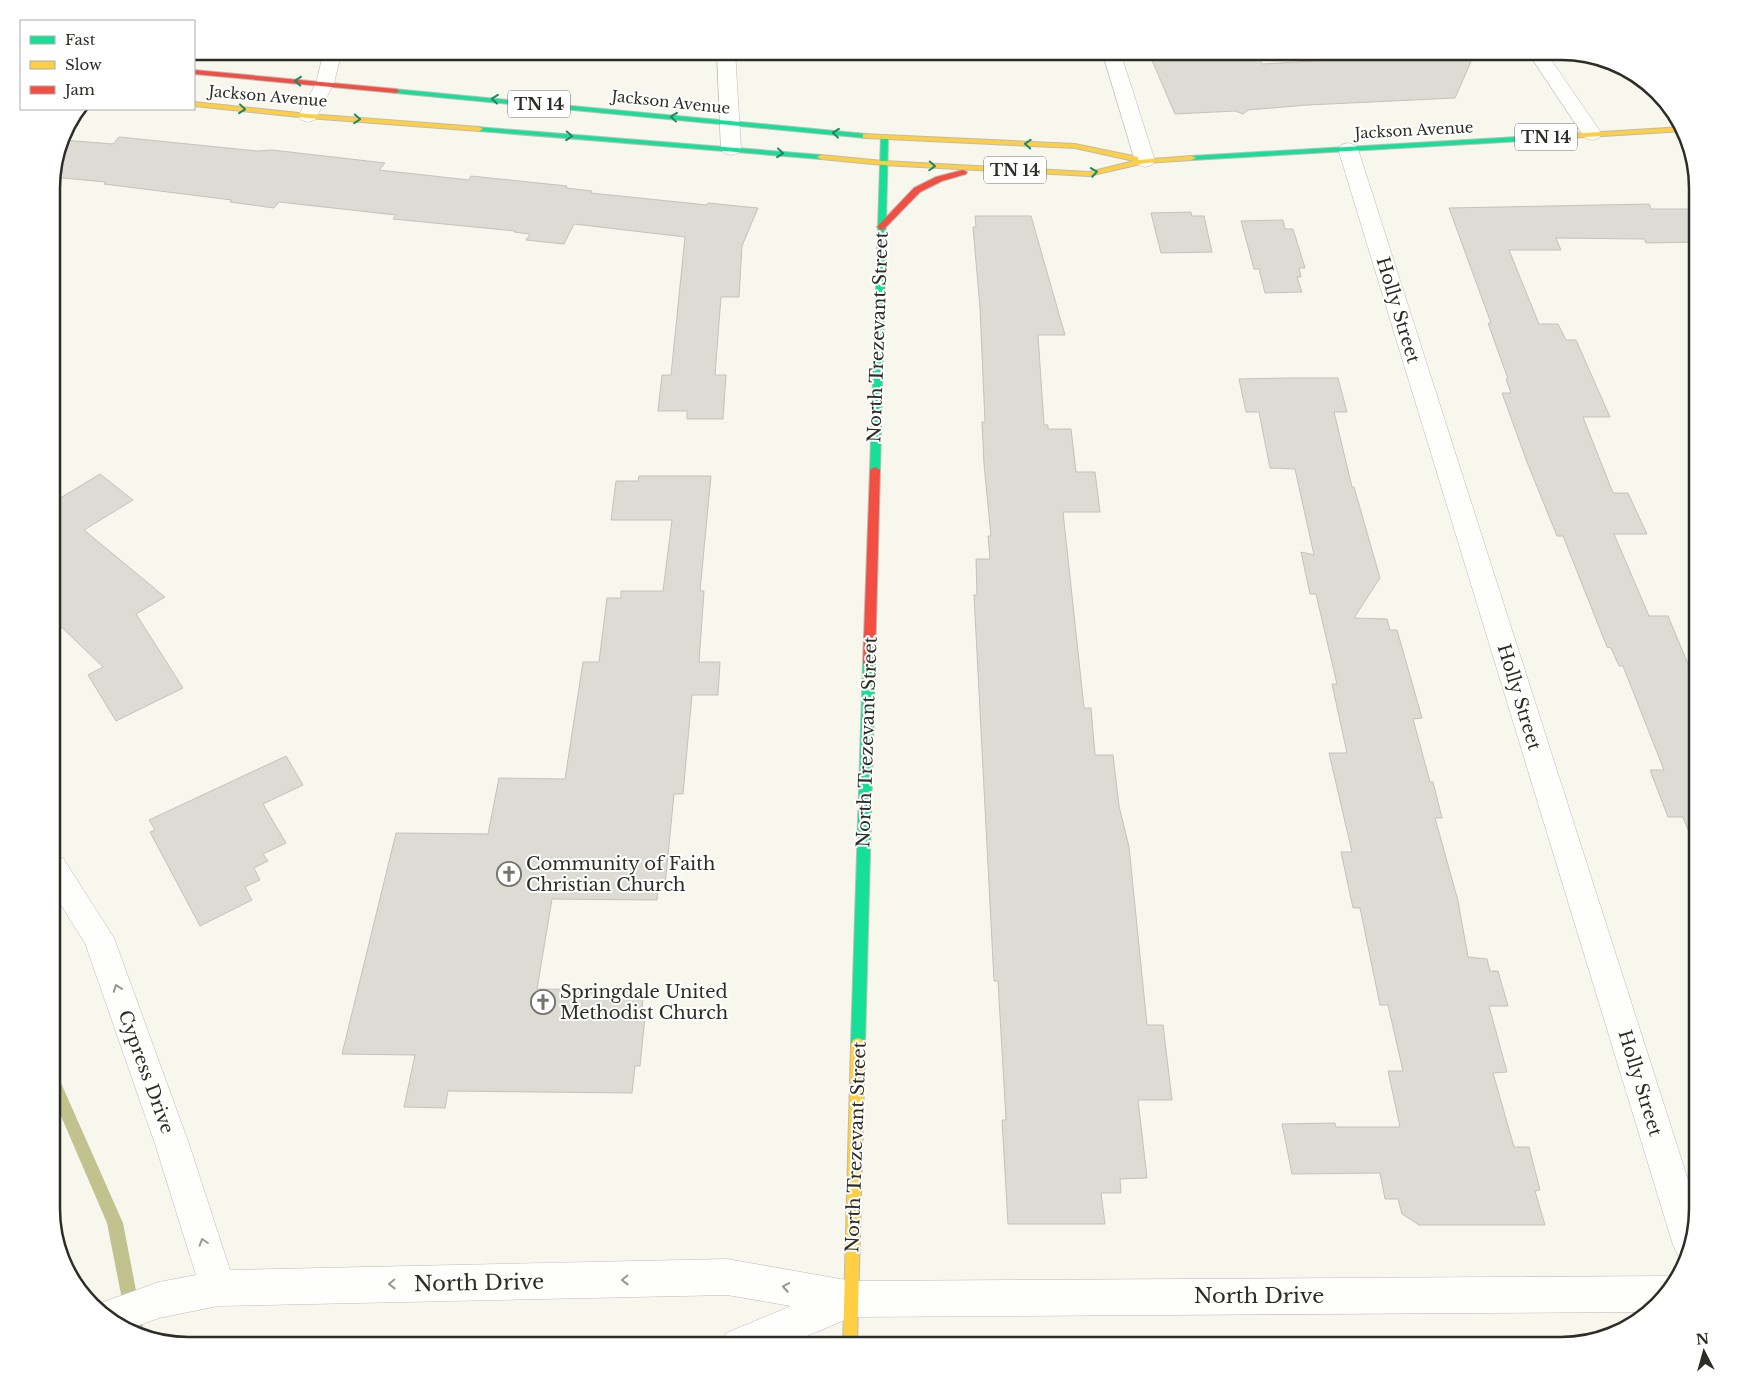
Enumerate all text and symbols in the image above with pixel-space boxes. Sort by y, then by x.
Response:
legend [20,20,195,110]
text: Fast [65,30,96,49]
text: Slow [65,55,102,74]
one-way arrow [294,75,302,86]
text: Jam [63,80,95,99]
street label: Jackson Avenue [206,81,328,111]
street label: Jackson Avenue [609,86,731,118]
road number: TN 14 [508,90,570,118]
one-way arrow [491,94,499,105]
one-way arrow [239,103,247,114]
one-way arrow [670,112,678,123]
one-way arrow [353,114,361,125]
street label: Jackson Avenue [1352,117,1474,143]
road number: TN 14 [1515,124,1577,150]
one-way arrow [831,128,839,139]
one-way arrow [565,130,573,141]
one-way arrow [1024,139,1032,150]
one-way arrow [776,148,784,159]
road number: TN 14 [984,156,1046,184]
one-way arrow [928,160,936,171]
one-way arrow [1091,167,1099,178]
street label: North Trezevant Street [863,231,893,443]
street label: Holly Street [1371,254,1425,366]
street label: North Trezevant Street [852,636,882,848]
street label: Holly Street [1492,641,1546,753]
place label: Community of Faith Christian Church [526,853,715,896]
church icon: Community of Faith Christian Church [496,861,522,887]
place label: Springdale United Methodist Church [560,981,728,1024]
one-way arrow [113,985,123,993]
church icon: Springdale United Methodist Church [530,989,556,1015]
street label: Cypress Drive [113,1007,179,1137]
street label: Holly Street [1613,1027,1667,1139]
street label: North Trezevant Street [841,1041,871,1253]
one-way arrow [199,1238,209,1246]
street label: North Drive [414,1269,544,1297]
one-way arrow [621,1274,629,1285]
one-way arrow [388,1279,396,1290]
one-way arrow [782,1283,791,1293]
street label: North Drive [1194,1283,1324,1309]
north arrow [1679,1327,1729,1377]
text: N [1695,1329,1710,1349]

